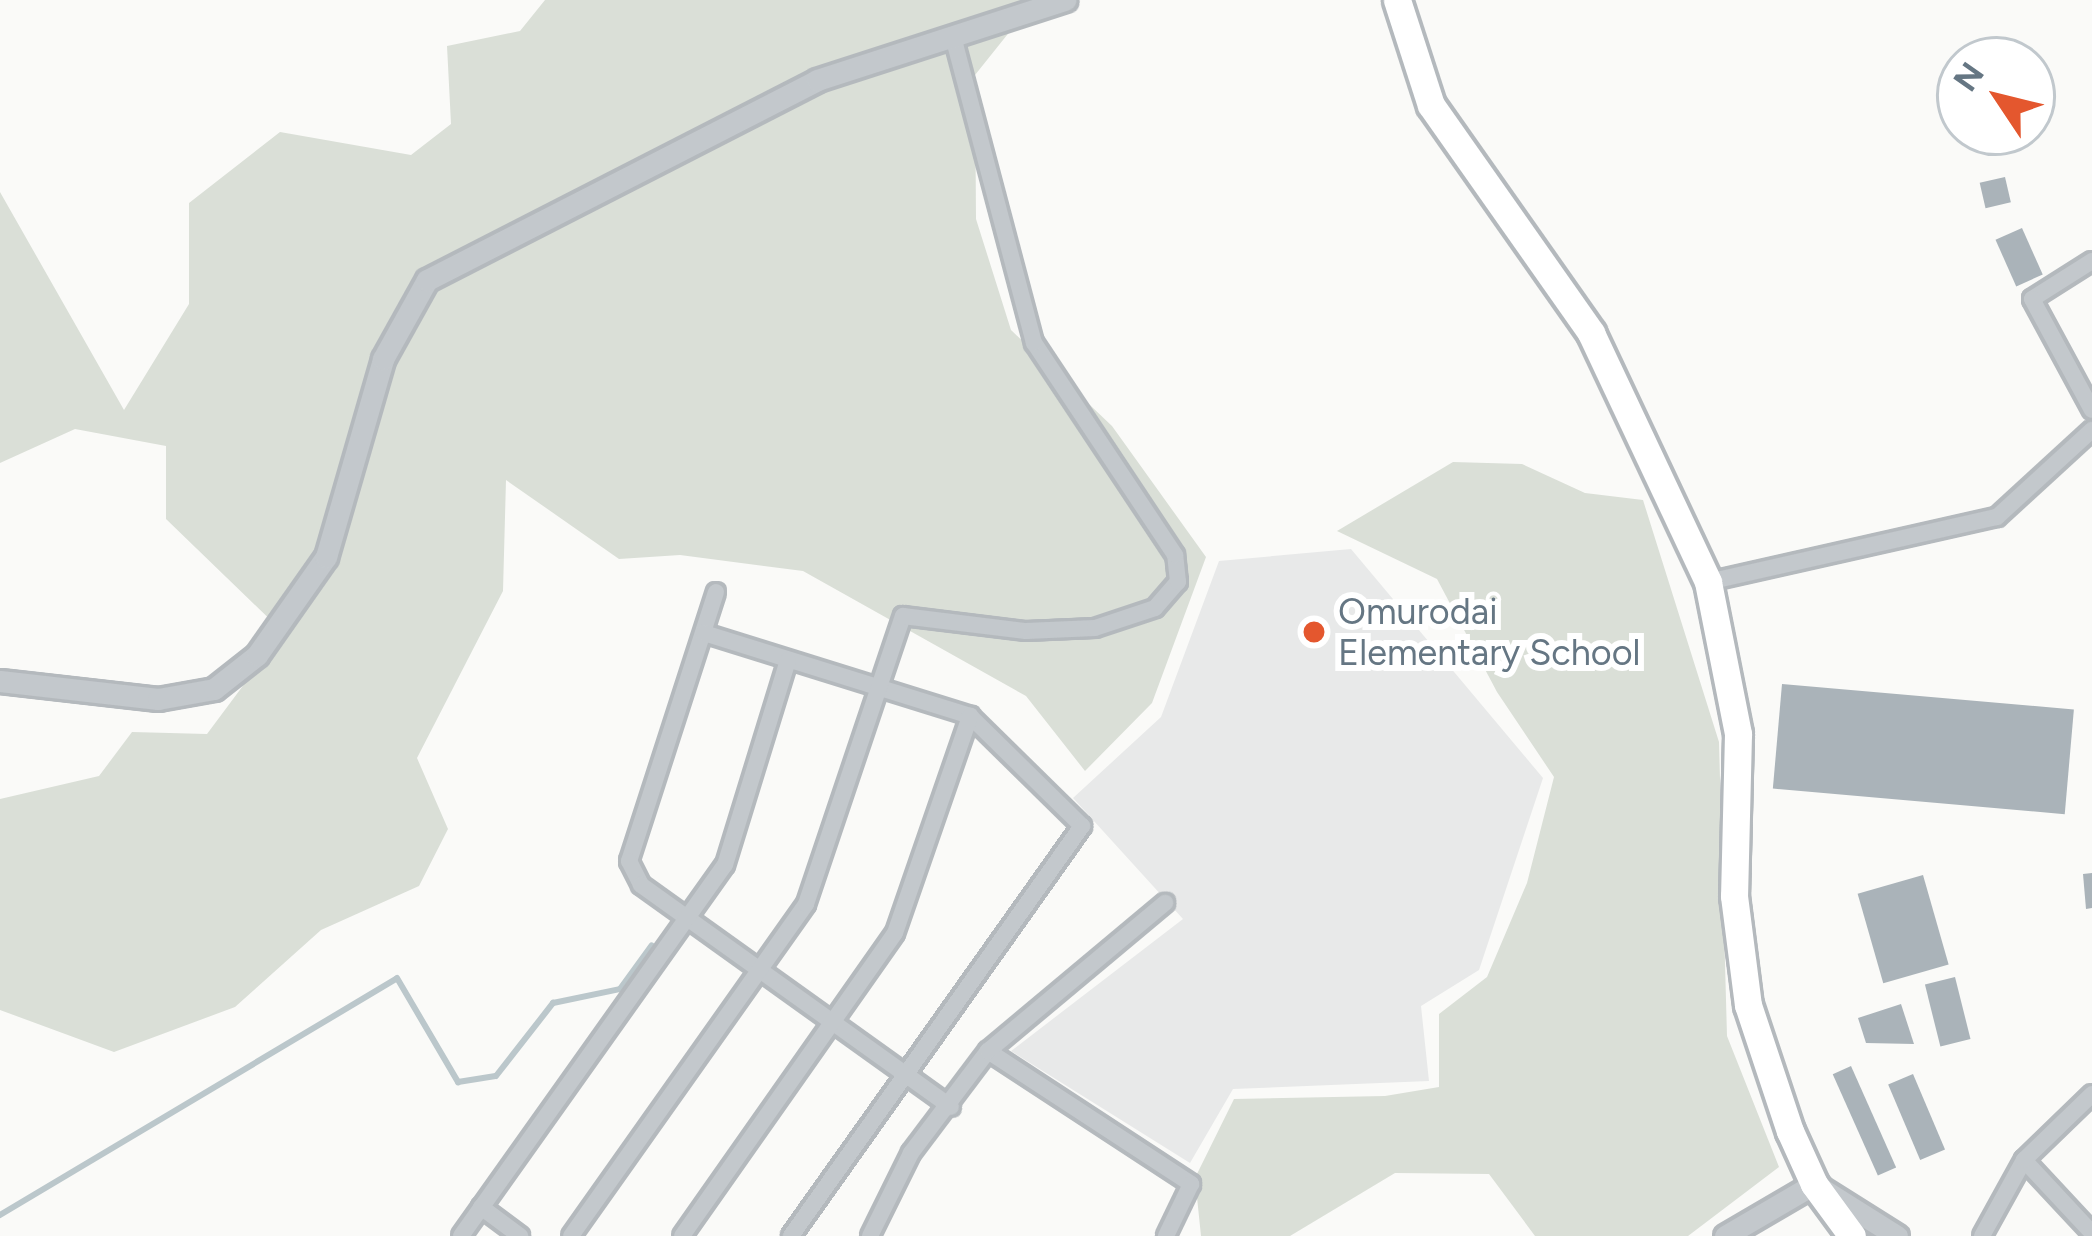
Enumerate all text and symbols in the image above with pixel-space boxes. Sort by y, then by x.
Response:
north arrow [1936,36,2056,156]
text: N [1945,55,1992,98]
place label: Omurodai Elementary School [1338,589,1640,674]
marker: Omurodai Elementary School [1301,619,1327,645]

